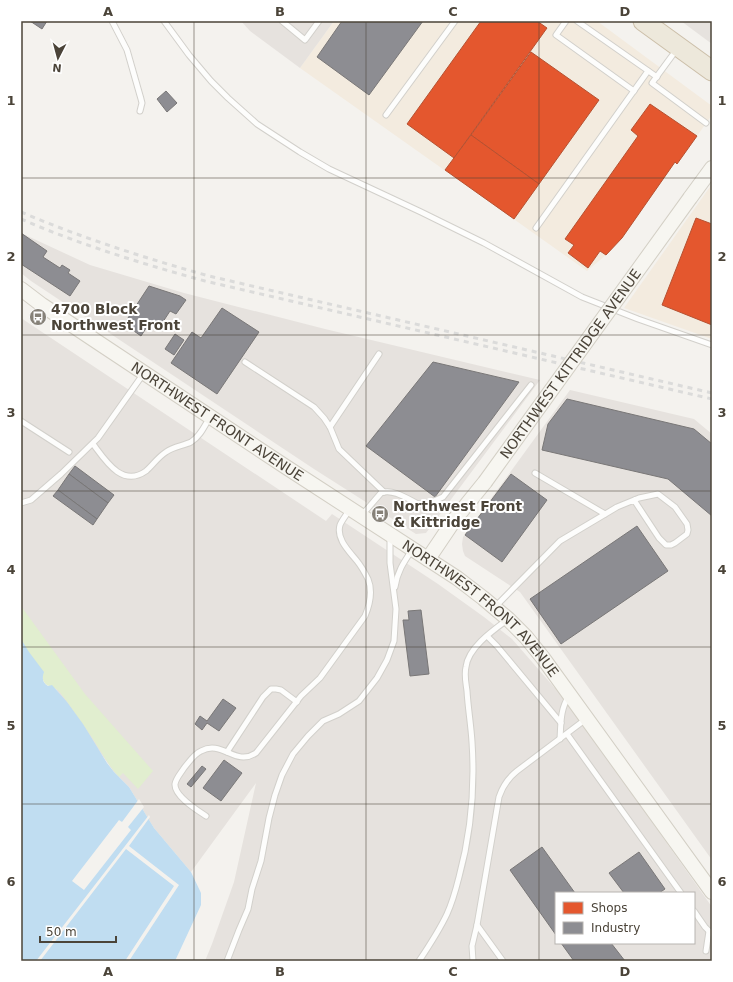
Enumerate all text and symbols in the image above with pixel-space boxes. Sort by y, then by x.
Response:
text: A [103,4,113,19]
text: B [275,4,285,19]
text: C [448,4,458,19]
text: D [620,4,631,19]
north arrow [38,38,78,78]
text: N [52,61,62,74]
text: 1 [6,93,16,108]
text: 1 [717,93,727,108]
text: 2 [6,249,16,264]
text: 2 [717,249,727,264]
street label: NORTHWEST KITTRIDGE AVENUE [497,266,644,461]
place label: 4700 Block Northwest Front [51,301,180,333]
bus stop icon: 4700 Block Northwest Front [28,307,48,327]
street label: NORTHWEST FRONT AVENUE [128,359,306,484]
text: 3 [6,405,16,420]
text: 3 [717,405,727,420]
place label: Northwest Front & Kittridge [393,498,522,530]
bus stop icon: Northwest Front & Kittridge [370,504,390,524]
street label: NORTHWEST FRONT AVENUE [399,537,562,680]
text: 4 [6,562,16,577]
text: 4 [717,562,727,577]
text: 5 [6,718,16,733]
text: 5 [717,718,727,733]
text: 6 [6,874,16,889]
text: 6 [717,874,727,889]
legend [555,892,695,944]
text: Shops [591,901,627,915]
scale bar [40,918,116,944]
text: Industry [591,921,640,935]
text: 50 m [46,925,77,939]
text: A [103,964,113,979]
text: B [275,964,285,979]
text: C [448,964,458,979]
text: D [620,964,631,979]

